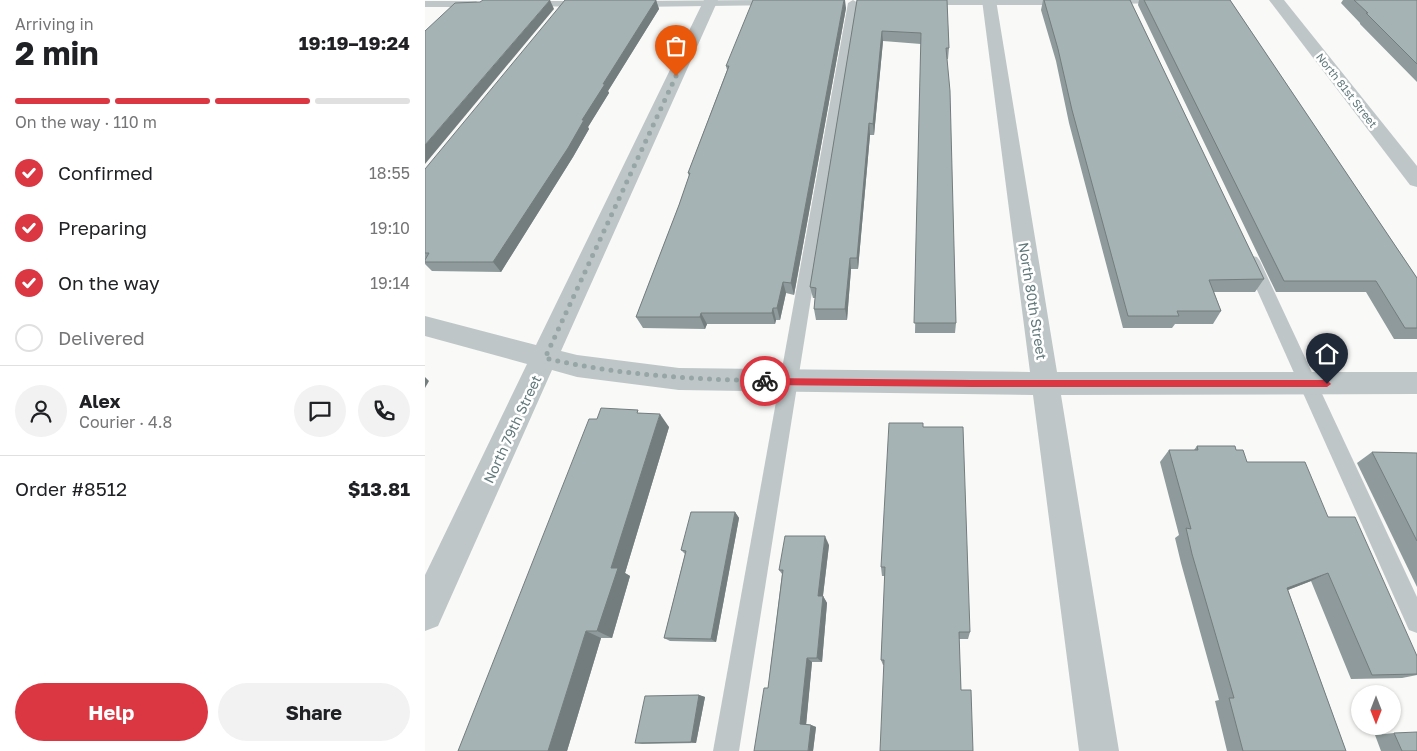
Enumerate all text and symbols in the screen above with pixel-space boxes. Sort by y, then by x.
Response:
text: Arriving in [15,14,94,34]
pin [655,25,697,76]
text: 19:19–19:24 [299,31,410,54]
icon: bag [662,32,690,60]
text: 2 min [15,34,99,72]
street label: North 81st Street [1314,50,1380,130]
text: On the way · 110 m [15,112,157,132]
icon: check [15,159,43,187]
text: Confirmed [58,161,153,184]
text: 18:55 [369,163,410,183]
icon: check [15,214,43,242]
text: Preparing [58,216,147,239]
text: 19:10 [370,218,410,238]
street label: North 80th Street [1015,241,1051,361]
icon: check [15,269,43,297]
text: On the way [58,271,160,294]
text: 19:14 [370,273,410,293]
text: Delivered [58,326,145,349]
pin [1306,333,1348,384]
icon: home [1313,340,1341,368]
courier [740,356,790,406]
icon: bike [751,367,779,395]
street label: North 79th Street [479,372,545,486]
button: person [15,385,67,437]
button: chat [294,385,346,437]
button: phone [358,385,410,437]
text: Alex [79,389,120,412]
text: Courier · 4.8 [79,412,172,432]
text: Order #8512 [15,477,127,500]
text: $13.81 [348,477,410,500]
button: Help [15,683,208,741]
button: Share [218,683,410,741]
north arrow [1351,685,1401,735]
map controls [1351,685,1401,735]

